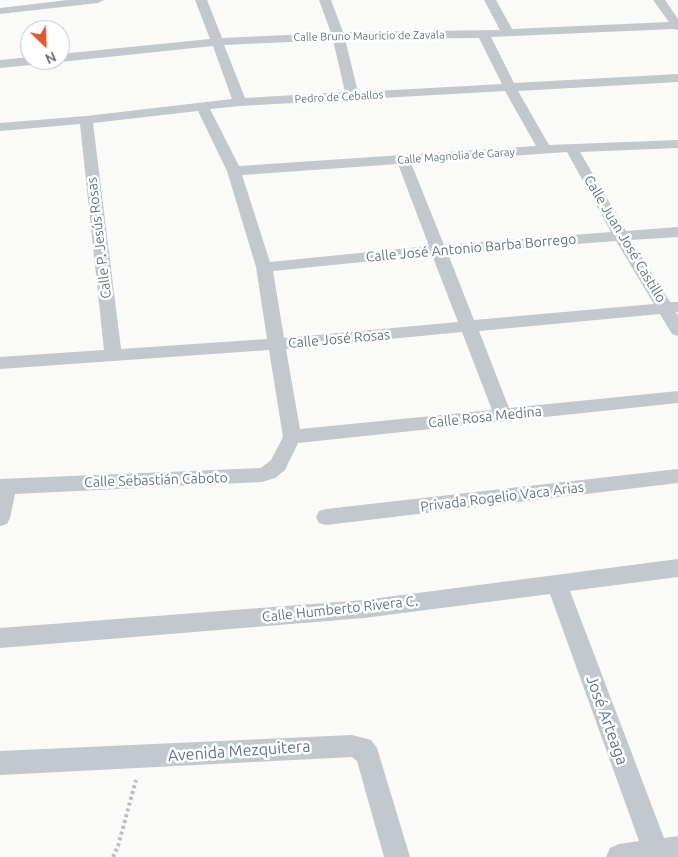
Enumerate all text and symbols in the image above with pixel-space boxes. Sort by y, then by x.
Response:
north arrow [20,20,70,70]
street label: Calle Bruno Mauricio de Zavala [293,28,445,44]
text: N [43,48,59,67]
street label: Pedro de Ceballos [294,88,384,106]
street label: Calle Magnolia de Garay [397,145,515,167]
street label: Calle Juan José Castillo [580,172,670,306]
street label: Calle P. Jesús Rosas [83,176,115,300]
street label: Calle José Antonio Barba Borrego [365,230,577,266]
street label: Calle José Rosas [287,326,391,352]
street label: Calle Rosa Medina [427,403,543,431]
street label: Calle Sebastián Caboto [84,469,228,491]
street label: Privada Rogelio Vaca Arias [419,479,585,515]
street label: Calle Humberto Rivera C. [261,592,419,626]
street label: José Arteaga [582,673,632,767]
street label: Avenida Mezquitera [167,736,311,766]

